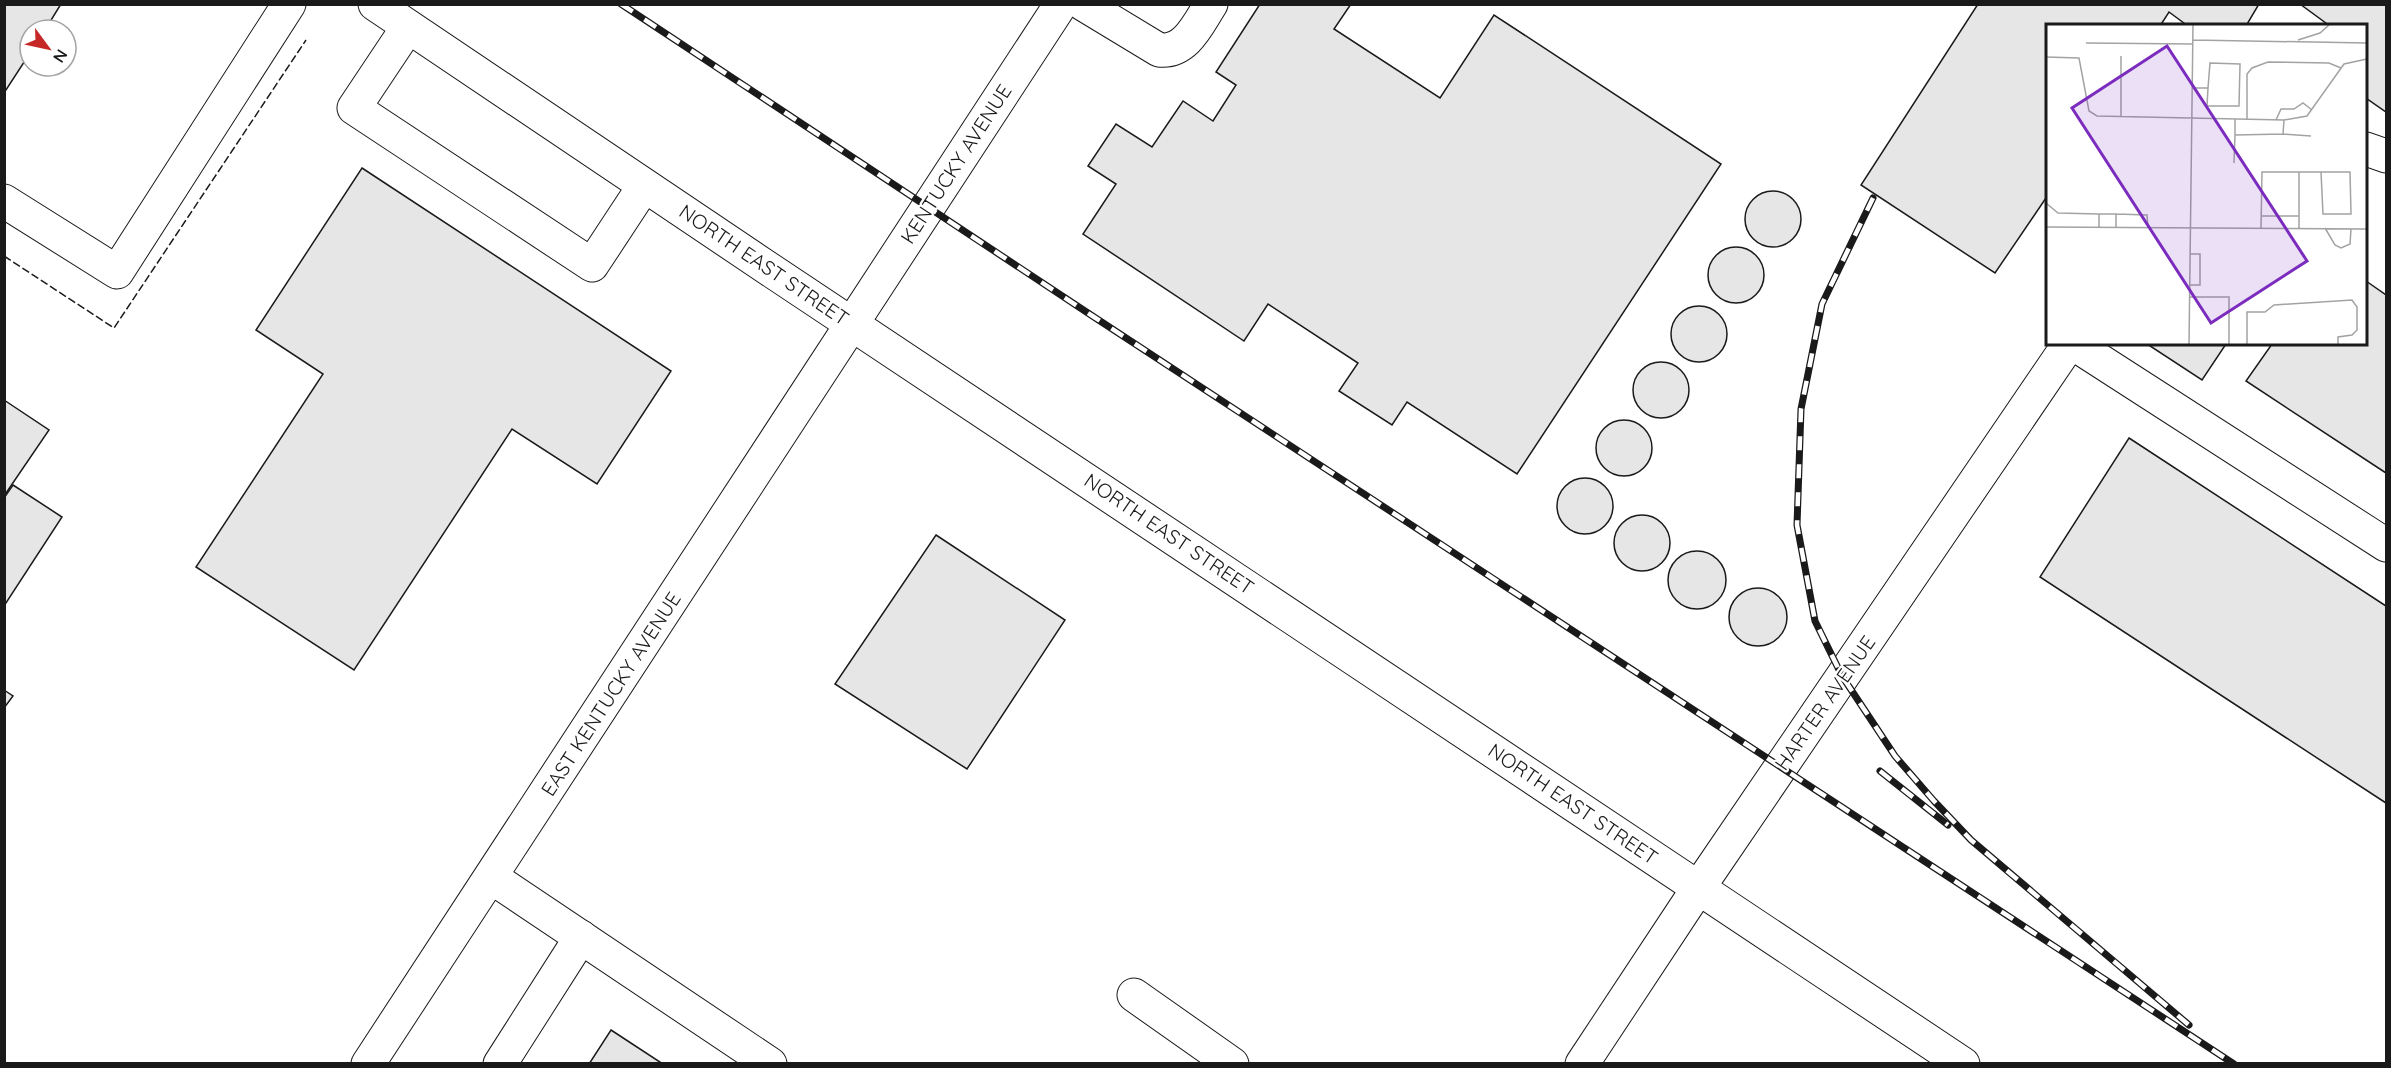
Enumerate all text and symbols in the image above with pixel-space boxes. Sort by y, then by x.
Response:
north arrow [18,18,78,78]
inset map [2046,24,2367,345]
text: N [49,46,72,67]
street label: KENTUCKY AVENUE [895,79,1017,248]
street label: NORTH EAST STREET [675,198,854,331]
street label: NORTH EAST STREET [1080,467,1259,600]
street label: EAST KENTUCKY AVENUE [535,587,686,801]
street label: HARTER AVENUE [1769,631,1880,775]
street label: NORTH EAST STREET [1484,737,1663,870]

